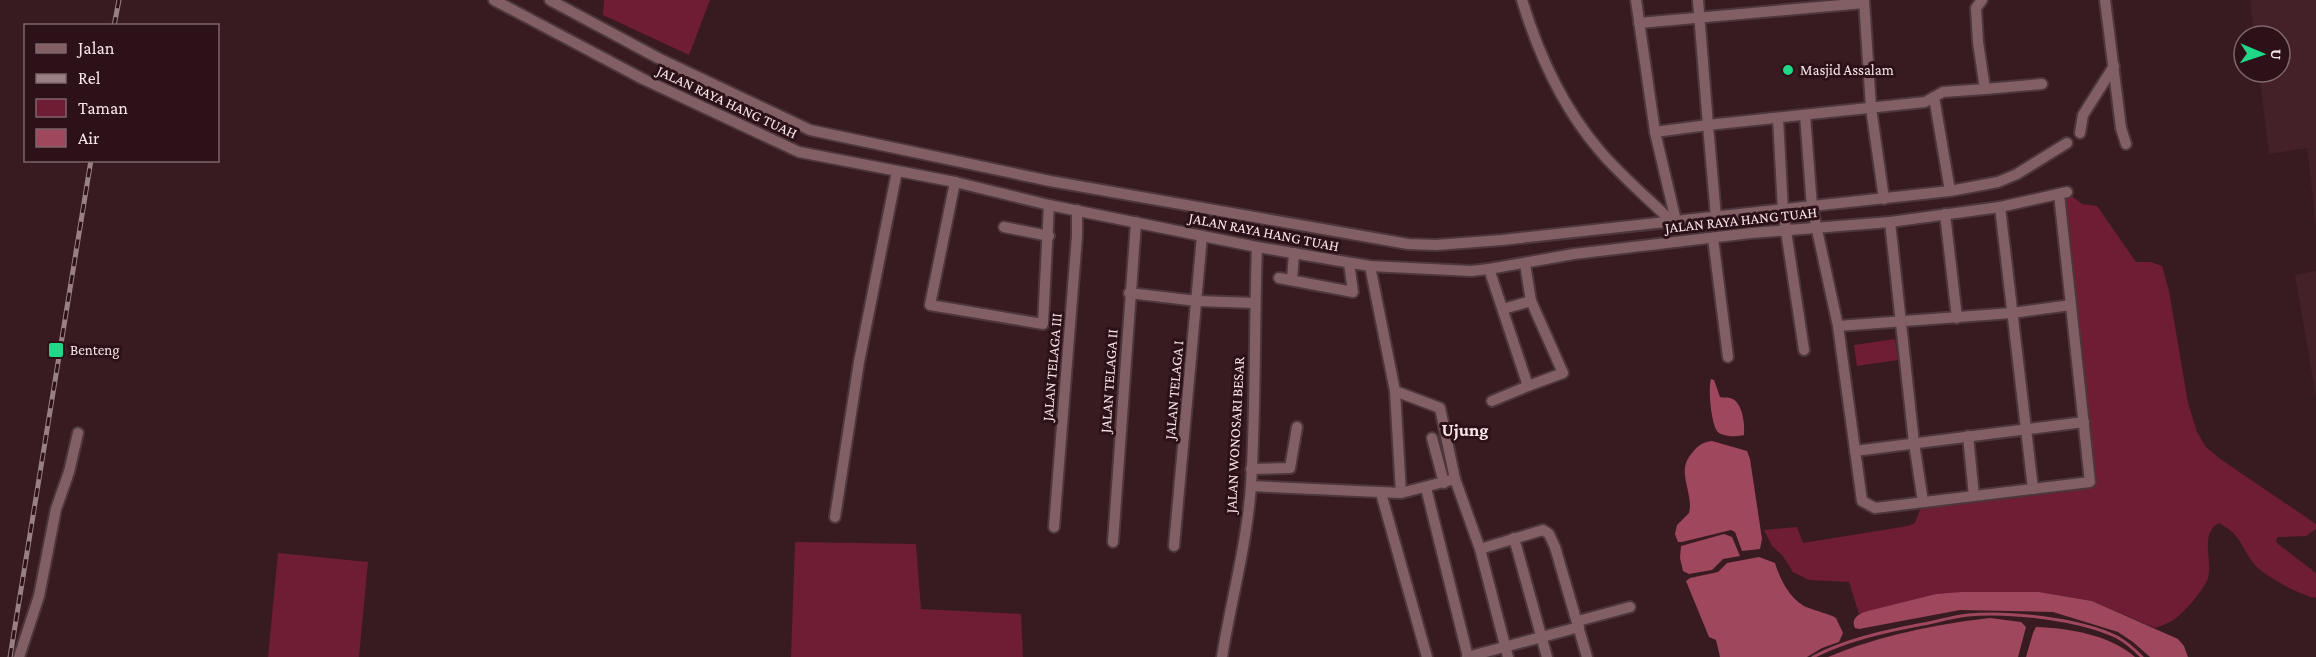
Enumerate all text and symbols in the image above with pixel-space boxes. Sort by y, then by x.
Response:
legend [24,24,219,162]
north arrow [2232,24,2292,84]
text: Jalan [76,38,115,58]
text: U [2268,49,2285,60]
street label: JALAN RAYA HANG TUAH [652,62,800,142]
place label: Masjid Assalam [1800,62,1894,79]
marker: Masjid Assalam [1781,63,1795,77]
text: Rel [78,68,101,88]
text: Taman [78,98,128,118]
text: Air [78,128,100,148]
street label: JALAN RAYA HANG TUAH [1662,204,1818,237]
street label: JALAN RAYA HANG TUAH [1185,209,1341,255]
street label: JALAN TELAGA III [1039,312,1066,424]
street label: JALAN TELAGA II [1097,329,1122,435]
street label: JALAN TELAGA I [1162,340,1187,442]
marker: Benteng [47,341,65,359]
place label: Benteng [70,342,120,359]
street label: JALAN WONOSARI BESAR [1223,356,1248,516]
district label: Ujung [1442,420,1488,441]

